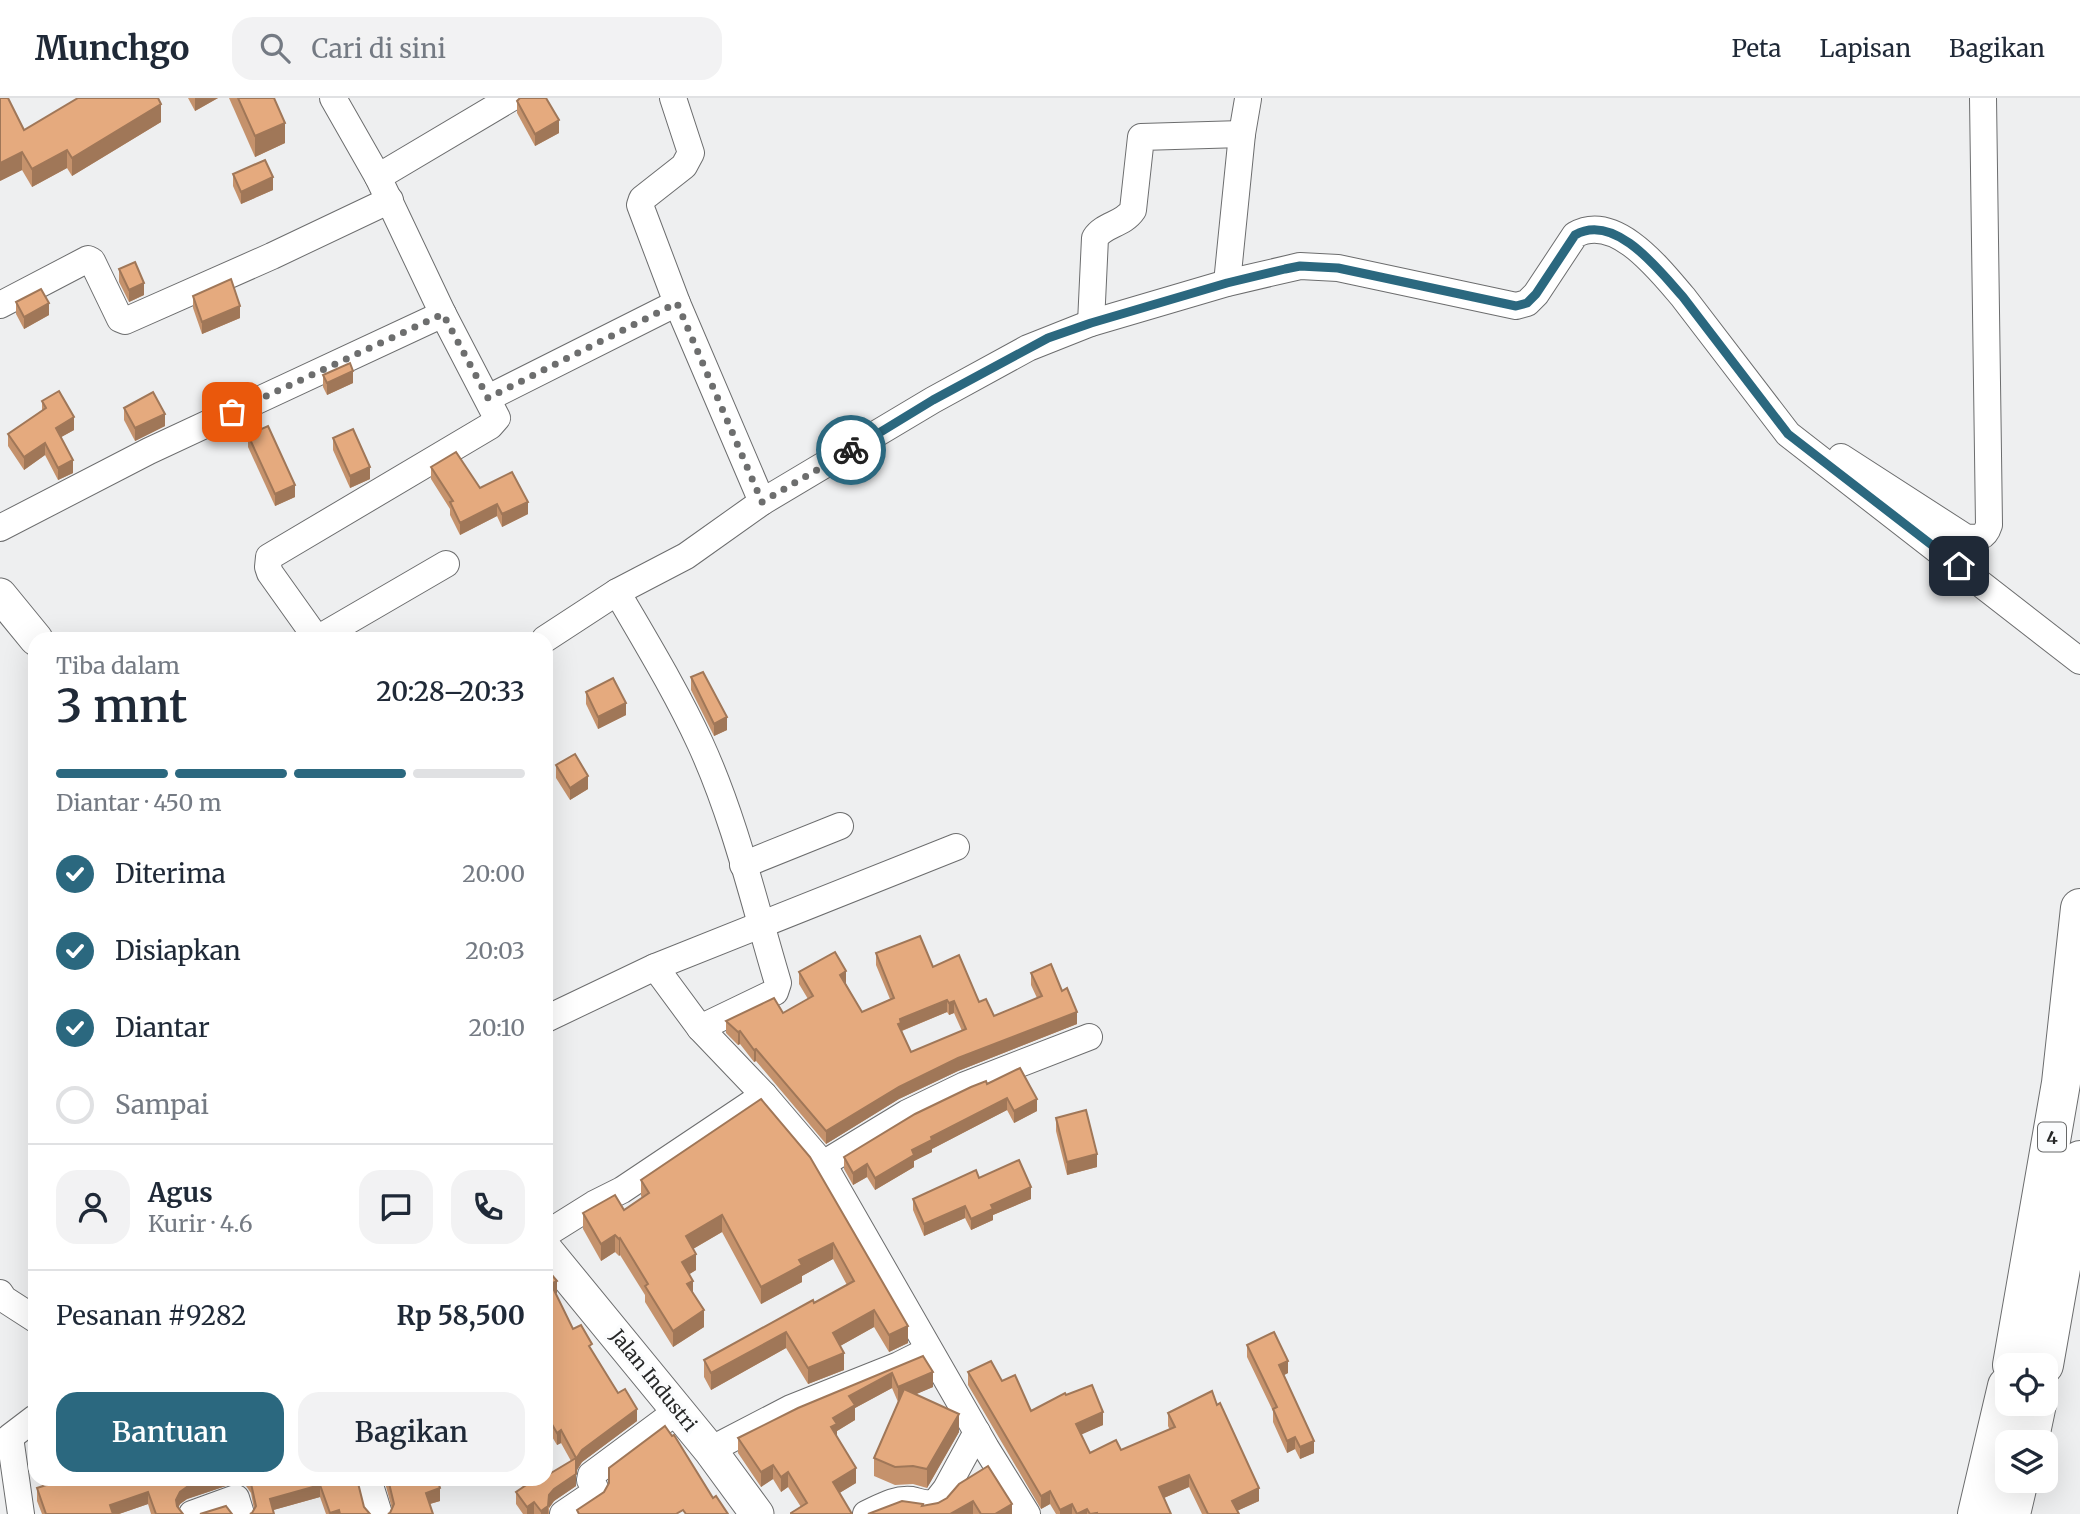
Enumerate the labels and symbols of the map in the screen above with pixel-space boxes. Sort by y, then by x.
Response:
pin [202,382,262,442]
courier [816,415,886,485]
pin [1929,536,1989,596]
road number: 4 [2038,1122,2066,1152]
street label: Jalan Industri [605,1323,702,1436]

